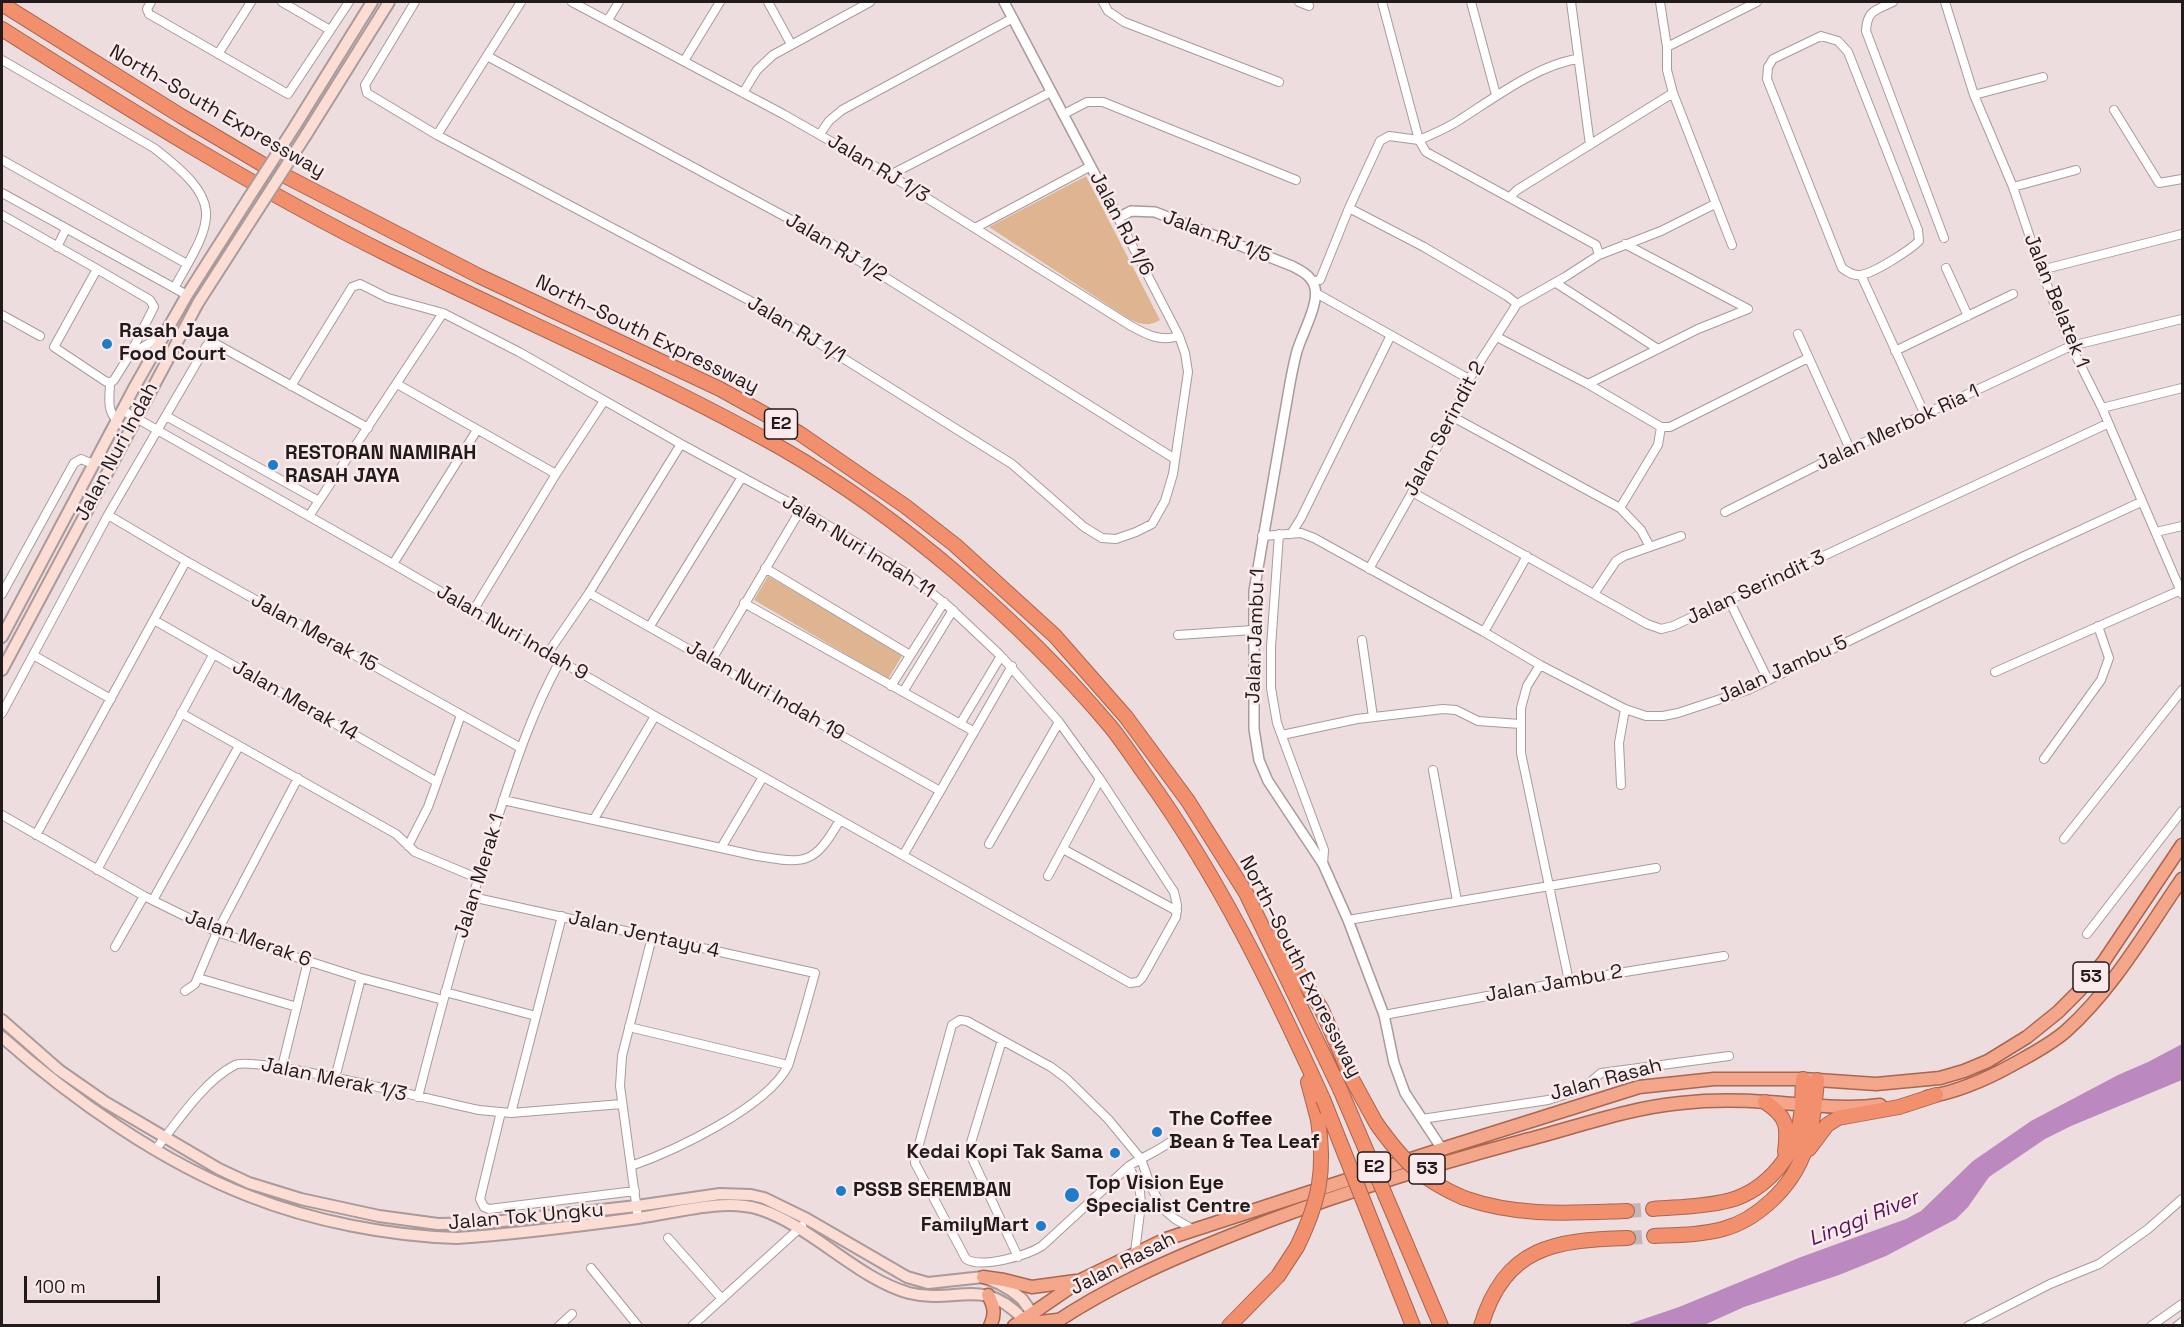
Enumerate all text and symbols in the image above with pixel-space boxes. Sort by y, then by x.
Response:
street label: North–South Expressway [105,40,329,184]
street label: Jalan RJ 1/3 [823,129,933,209]
street label: Jalan RJ 1/6 [1084,168,1158,280]
street label: Jalan RJ 1/5 [1159,205,1275,269]
street label: Jalan RJ 1/2 [781,208,891,288]
street label: Jalan Belatek 1 [2018,230,2094,372]
street label: North–South Expressway [531,270,763,400]
street label: Jalan RJ 1/1 [742,291,850,369]
place label: Rasah Jaya Food Court [119,320,229,367]
marker: Rasah Jaya Food Court [100,337,114,351]
street label: Jalan Serindit 2 [1399,357,1491,501]
street label: Jalan Nuri Indah [70,379,164,525]
street label: Jalan Merbok Ria 1 [1813,380,1983,476]
road number: E2 [764,409,798,439]
place label: RESTORAN NAMIRAH RASAH JAYA [285,442,476,489]
marker: RESTORAN NAMIRAH RASAH JAYA [266,458,280,472]
street label: Jalan Nuri Indah 11 [777,490,939,604]
street label: Jalan Serindit 3 [1683,545,1829,631]
street label: Jalan Jambu 1 [1242,568,1270,704]
street label: Jalan Nuri Indah 9 [432,580,592,686]
street label: Jalan Merak 15 [247,588,381,678]
street label: Jalan Jambu 5 [1715,631,1851,709]
street label: Jalan Nuri Indah 19 [681,636,849,746]
street label: Jalan Merak 14 [228,655,362,747]
street label: Jalan Merak 1 [450,811,510,941]
street label: North–South Expressway [1234,852,1366,1082]
street label: Jalan Merak 6 [182,905,314,973]
street label: Jalan Jentayu 4 [566,906,722,964]
street label: Jalan Jambu 2 [1483,960,1625,1008]
road number: 53 [2073,962,2109,992]
street label: Jalan Merak 1/3 [259,1053,409,1107]
street label: Jalan Rasah [1547,1054,1665,1106]
place label: The Coffee Bean & Tea Leaf [1169,1108,1320,1155]
marker: The Coffee Bean & Tea Leaf [1150,1125,1164,1139]
place label: Kedai Kopi Tak Sama [907,1141,1103,1165]
marker: Kedai Kopi Tak Sama [1108,1146,1122,1160]
road number: E2 [1358,1152,1390,1182]
road number: 53 [1409,1154,1445,1184]
place label: Top Vision Eye Specialist Centre [1086,1172,1251,1219]
place label: PSSB SEREMBAN [853,1179,1011,1203]
marker: PSSB SEREMBAN [834,1184,848,1198]
water label: Linggi River [1805,1185,1923,1253]
marker: Top Vision Eye Specialist Centre [1063,1186,1081,1204]
street label: Jalan Tok Ungku [447,1198,605,1236]
place label: FamilyMart [921,1214,1029,1238]
marker: FamilyMart [1034,1219,1048,1233]
street label: Jalan Rasah [1066,1227,1180,1301]
scale bar [27,1264,164,1302]
text: 100 m [35,1275,86,1298]

